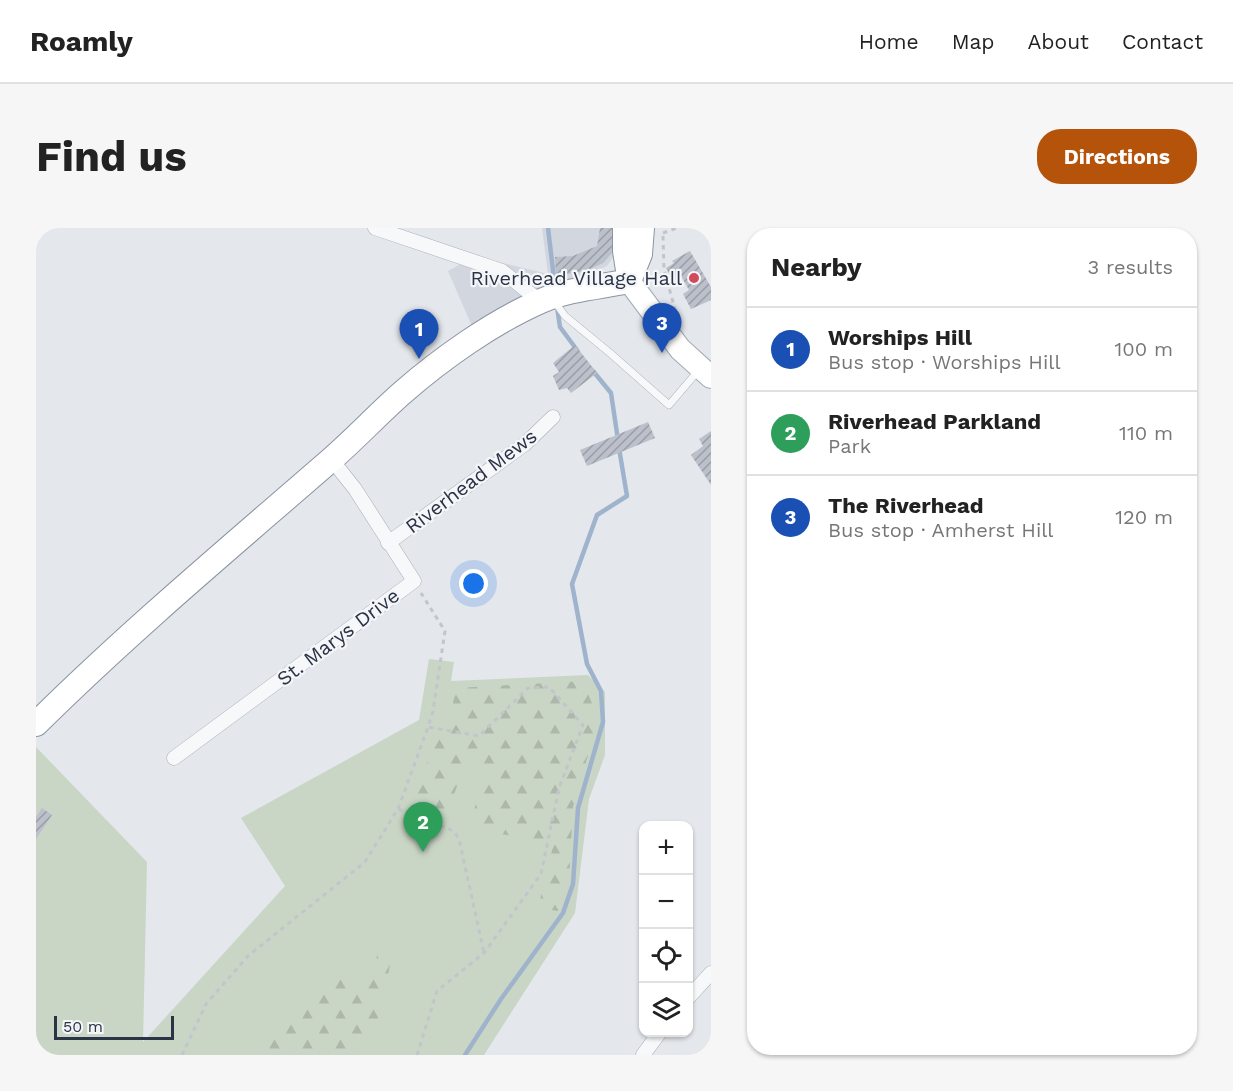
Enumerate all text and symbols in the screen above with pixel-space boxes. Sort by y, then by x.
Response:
text: Roamly [30,25,133,58]
text: Home [859,29,919,54]
text: Map [952,29,995,54]
text: About [1028,29,1089,54]
text: Contact [1122,29,1203,54]
button: Directions [1037,129,1197,184]
text: Find us [36,132,187,181]
text: Nearby [771,252,862,282]
text: 3 results [1088,255,1173,279]
place label: Riverhead Village Hall [471,266,682,290]
marker: Riverhead Village Hall [687,271,701,285]
pin: 3 [642,304,682,353]
pin: 1 [400,310,439,359]
text: Worships Hill [828,325,972,350]
text: 1 [786,337,795,361]
text: 100 m [1114,337,1173,361]
text: Bus stop · Worships Hill [828,350,1061,374]
text: Riverhead Parkland [828,409,1041,434]
text: 2 [785,421,796,445]
text: 110 m [1119,421,1173,445]
street label: Riverhead Mews [400,424,542,538]
text: Park [828,434,871,458]
text: The Riverhead [828,493,984,518]
text: 3 [785,505,796,529]
text: 120 m [1115,505,1173,529]
text: Bus stop · Amherst Hill [828,518,1053,542]
your location [459,569,488,598]
street label: St. Marys Drive [272,583,404,691]
pin: 2 [404,802,442,852]
map controls [639,821,693,1037]
button: + [639,821,693,875]
button: − [639,875,693,929]
button: locate [639,929,693,983]
button: layers [639,983,693,1037]
scale bar [54,1013,174,1040]
text: 50 m [63,1017,103,1036]

